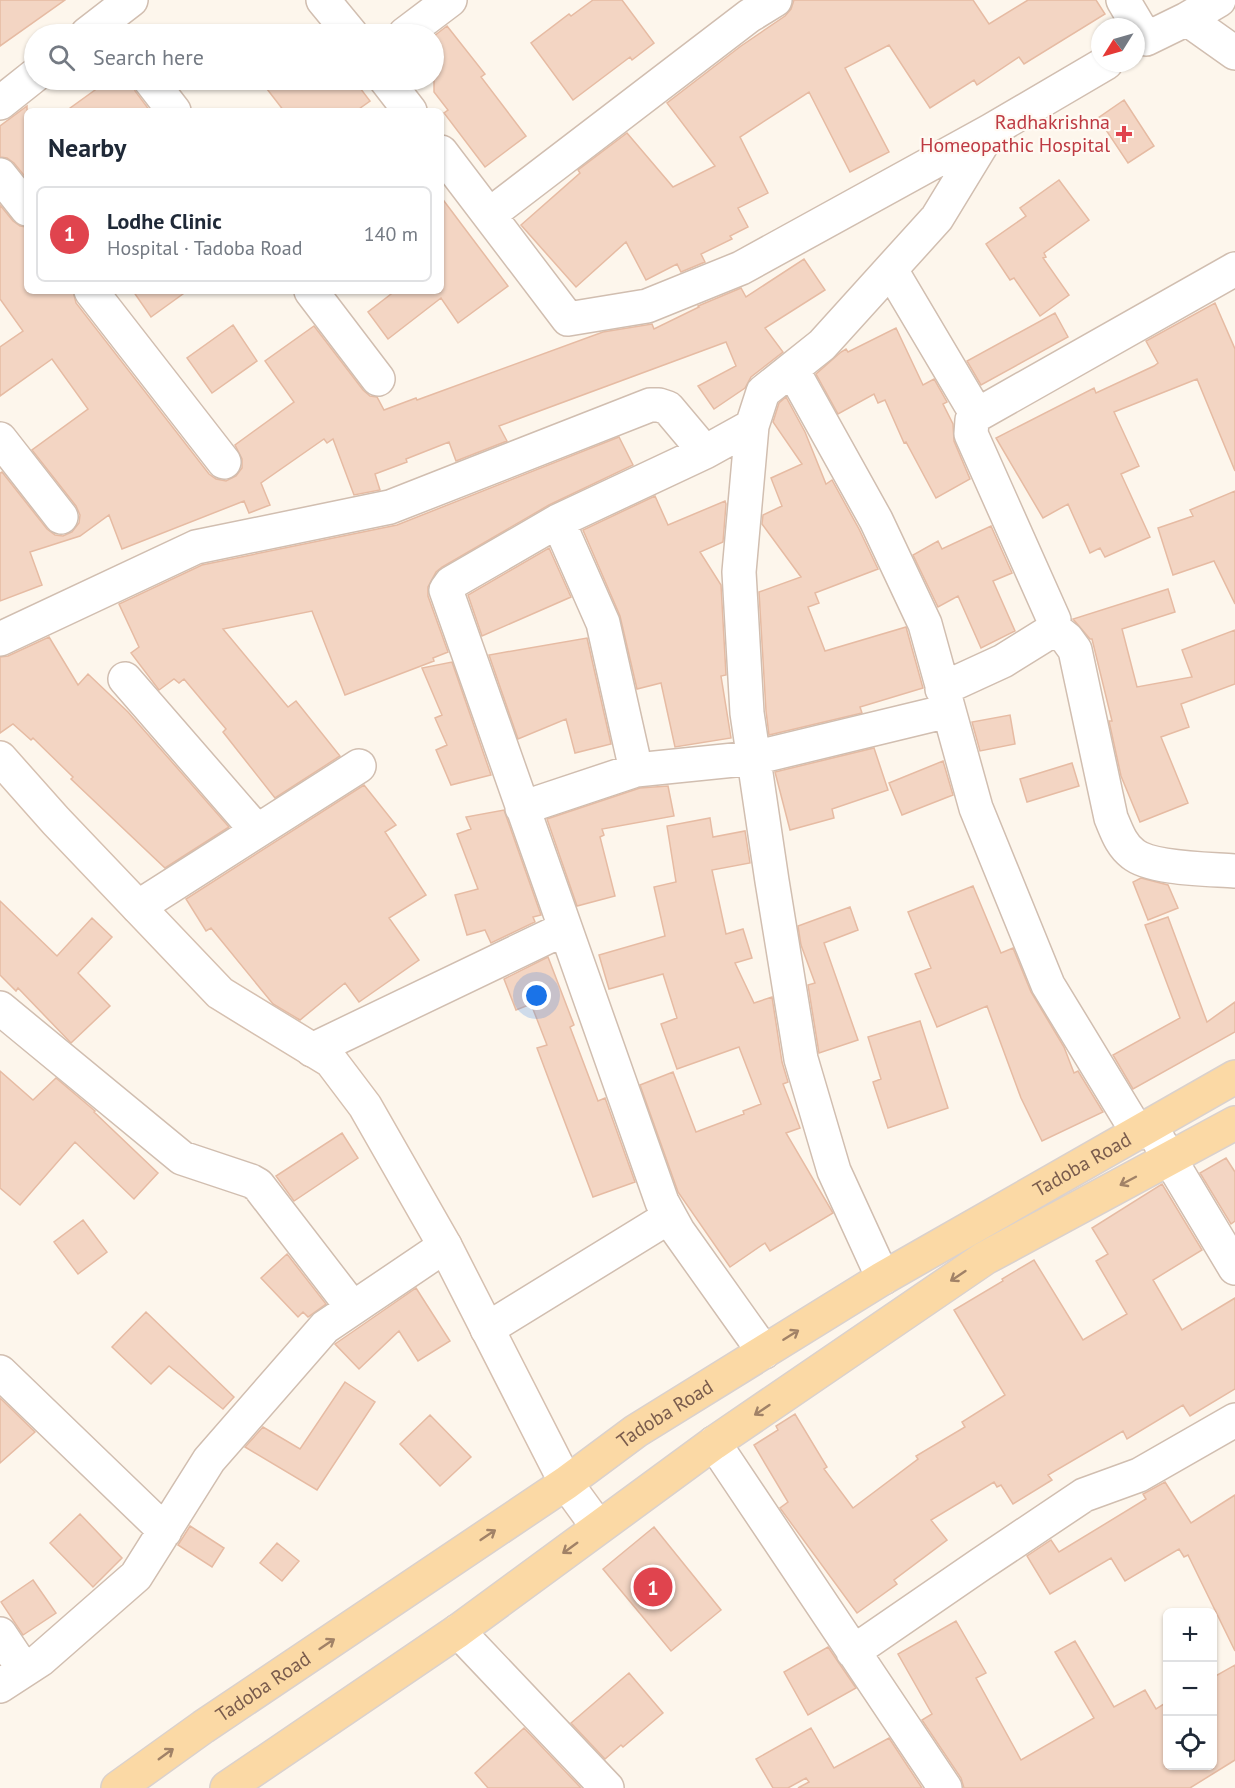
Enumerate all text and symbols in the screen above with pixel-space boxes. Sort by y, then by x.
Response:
north arrow [1091,18,1145,72]
search box [24,24,444,90]
icon: search [45,41,78,74]
text: Search here [93,43,204,71]
place label: Radhakrishna Homeopathic Hospital [920,109,1110,158]
marker: Radhakrishna Homeopathic Hospital [1115,125,1133,143]
text: Nearby [48,131,126,164]
text: Lodhe Clinic [107,207,222,235]
text: 1 [64,221,75,247]
text: 140 m [364,221,418,247]
text: Hospital · Tadoba Road [107,235,303,261]
your location [522,981,551,1010]
street label: Tadoba Road [1028,1126,1136,1203]
one-way arrow [1120,1176,1138,1187]
one-way arrow [950,1270,967,1283]
one-way arrow [782,1328,799,1340]
street label: Tadoba Road [612,1373,718,1454]
one-way arrow [754,1403,771,1416]
one-way arrow [480,1529,496,1541]
one-way arrow [563,1542,579,1554]
pin: 1 [634,1564,672,1610]
map controls [1163,1608,1217,1770]
button: + [1163,1608,1217,1662]
one-way arrow [318,1638,334,1650]
street label: Tadoba Road [211,1645,315,1728]
button: − [1163,1662,1217,1716]
button: locate [1163,1716,1217,1770]
one-way arrow [157,1748,173,1760]

